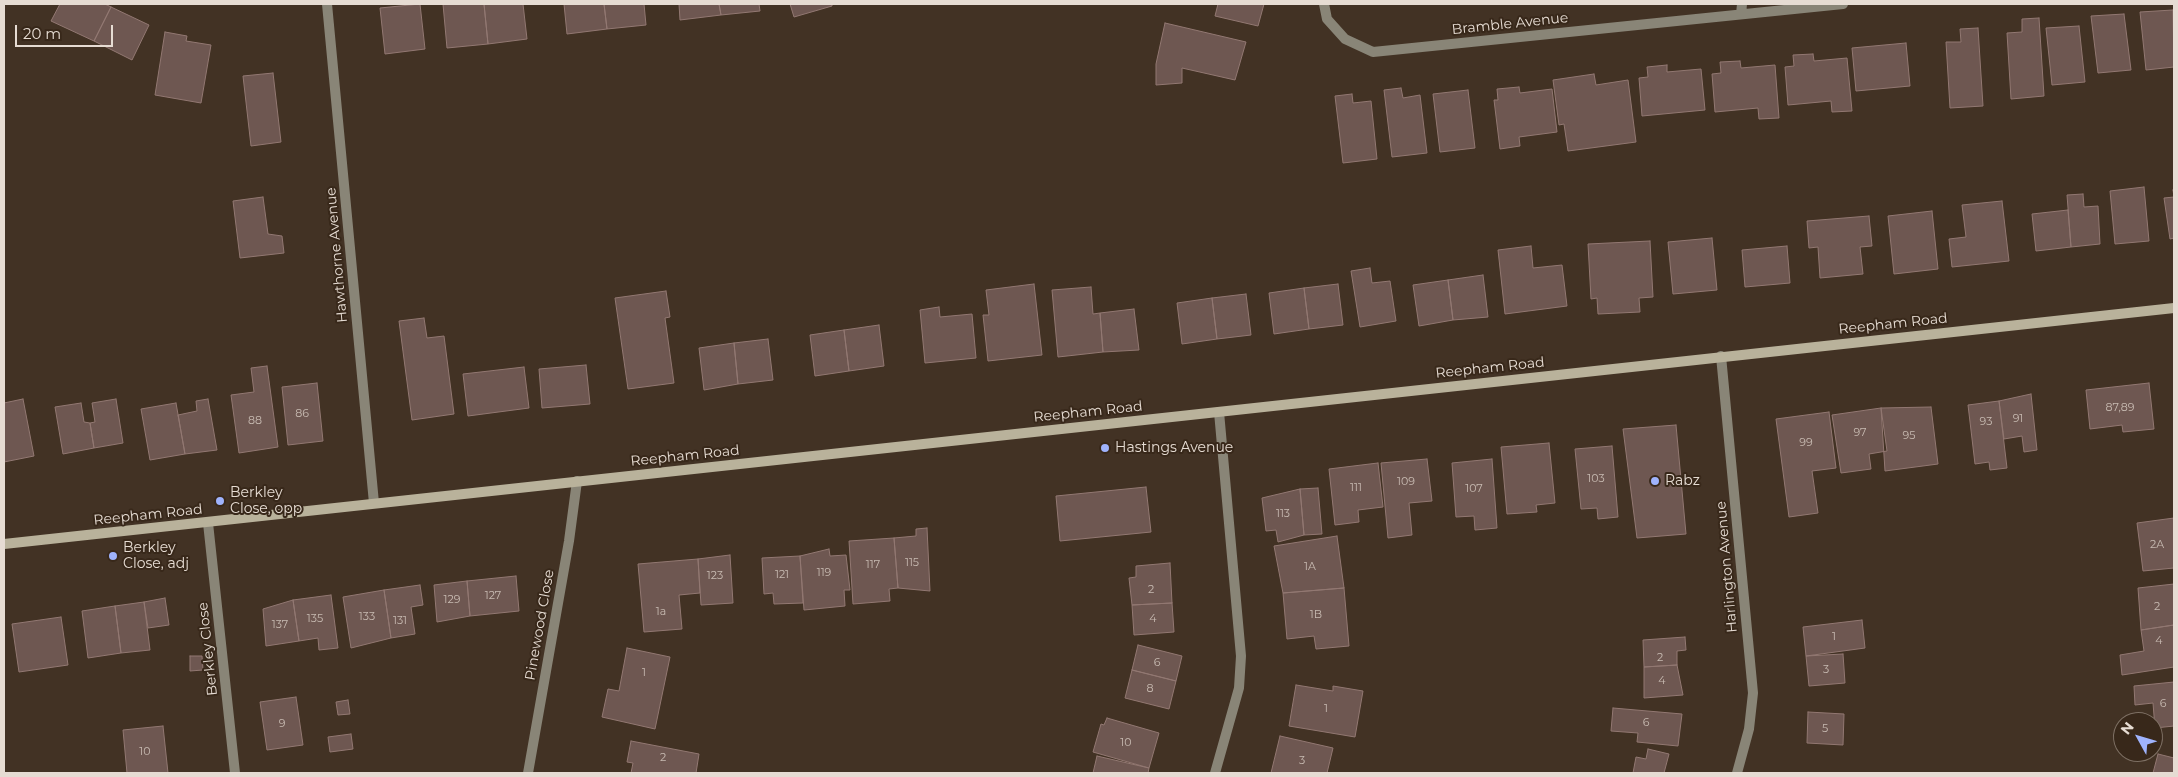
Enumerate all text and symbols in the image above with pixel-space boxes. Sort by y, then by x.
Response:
street label: Bramble Avenue [1451,10,1569,38]
scale bar [18,15,115,47]
text: 20 m [23,24,61,43]
street label: Hawthorne Avenue [323,187,351,323]
street label: Reepham Road [1838,310,1948,338]
street label: Reepham Road [1435,354,1545,382]
street label: Reepham Road [1033,398,1143,426]
house number: 87,89 [2105,401,2135,415]
house number: 86 [295,407,309,421]
house number: 91 [2013,412,2023,426]
house number: 88 [248,414,262,428]
house number: 93 [1980,415,1992,429]
house number: 97 [1853,426,1867,440]
house number: 95 [1903,429,1915,443]
house number: 99 [1799,436,1813,450]
place label: Hastings Avenue [1115,440,1233,456]
street label: Reepham Road [630,442,740,470]
marker: Hastings Avenue [1099,442,1111,454]
house number: 103 [1587,472,1605,486]
place label: Rabz [1665,473,1700,489]
house number: 109 [1397,475,1415,489]
marker: Rabz [1649,475,1661,487]
house number: 111 [1350,481,1362,495]
house number: 107 [1465,482,1483,496]
place label: Berkley Close, opp [230,485,302,518]
marker: Berkley Close, opp [214,495,226,507]
street label: Reepham Road [93,501,203,529]
street label: Harlington Avenue [1713,501,1741,633]
house number: 113 [1276,507,1290,521]
house number: 2A [2150,538,2164,552]
place label: Berkley Close, adj [123,540,189,572]
marker: Berkley Close, adj [107,550,119,562]
house number: 115 [905,556,919,570]
house number: 117 [866,558,880,572]
house number: 1A [1304,560,1316,574]
house number: 119 [817,566,831,580]
street label: Pinewood Close [522,568,558,682]
house number: 121 [775,568,789,582]
house number: 123 [707,569,723,583]
house number: 2 [1148,583,1154,597]
house number: 127 [485,589,501,603]
house number: 129 [444,593,460,607]
house number: 2 [2154,600,2160,614]
street label: Berkley Close [195,601,221,697]
house number: 1a [656,605,666,619]
house number: 1B [1310,608,1322,622]
house number: 133 [359,610,375,624]
house number: 135 [307,612,323,626]
house number: 4 [1149,612,1157,626]
house number: 131 [393,614,407,628]
house number: 137 [272,618,288,632]
house number: 1 [1832,630,1836,644]
house number: 4 [2155,634,2163,648]
house number: 2 [1657,651,1663,665]
house number: 6 [1154,656,1160,670]
house number: 3 [1823,663,1829,677]
house number: 1 [642,666,646,680]
house number: 4 [1658,674,1666,688]
house number: 8 [1146,682,1154,696]
house number: 6 [2160,697,2166,711]
house number: 1 [1324,702,1328,716]
north arrow [2113,712,2163,762]
house number: 6 [1643,716,1649,730]
house number: 9 [279,717,285,731]
text: N [2117,718,2138,738]
house number: 5 [1822,722,1828,736]
house number: 10 [1120,736,1132,750]
house number: 10 [139,745,151,759]
house number: 2 [660,751,666,765]
house number: 3 [1299,754,1305,768]

